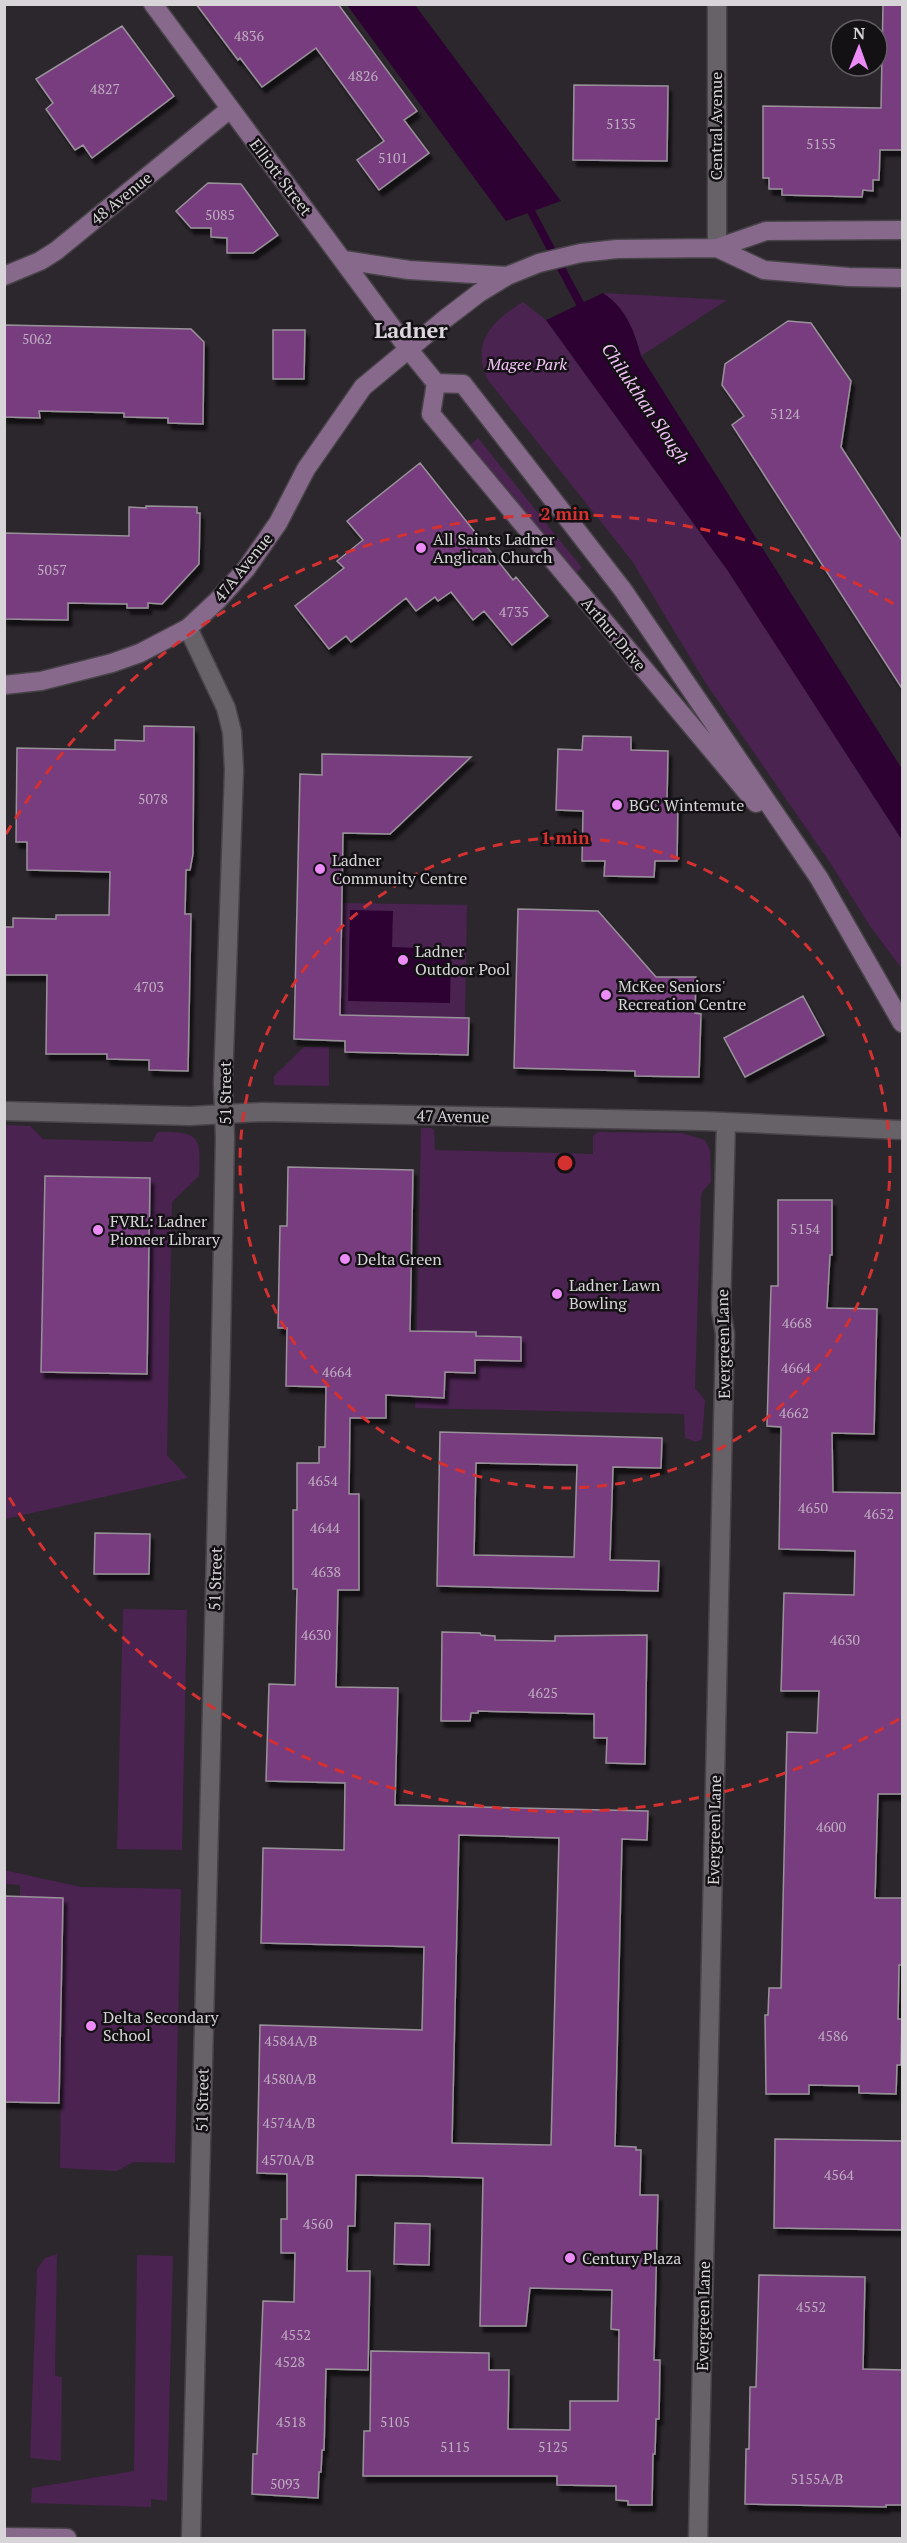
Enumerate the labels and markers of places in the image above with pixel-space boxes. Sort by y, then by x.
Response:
place label: All Saints Ladner Anglican Church [433,528,555,568]
marker: All Saints Ladner Anglican Church [414,541,428,555]
place label: BGC Wintemute [629,794,744,816]
marker: BGC Wintemute [610,798,624,812]
place label: Ladner Community Centre [332,849,467,889]
marker: Ladner Community Centre [313,862,327,876]
place label: Ladner Outdoor Pool [415,940,510,980]
marker: Ladner Outdoor Pool [396,953,410,967]
place label: McKee Seniors' Recreation Centre [618,975,746,1015]
marker: McKee Seniors' Recreation Centre [599,988,613,1002]
centre of rings [555,1153,575,1173]
place label: FVRL: Ladner Pioneer Library [110,1210,221,1250]
marker: FVRL: Ladner Pioneer Library [91,1223,105,1237]
place label: Delta Green [357,1248,442,1270]
marker: Delta Green [338,1252,352,1266]
place label: Ladner Lawn Bowling [569,1274,661,1314]
marker: Ladner Lawn Bowling [550,1287,564,1301]
place label: Delta Secondary School [103,2006,220,2046]
marker: Delta Secondary School [84,2019,98,2033]
place label: Century Plaza [582,2247,681,2269]
marker: Century Plaza [563,2251,577,2265]

